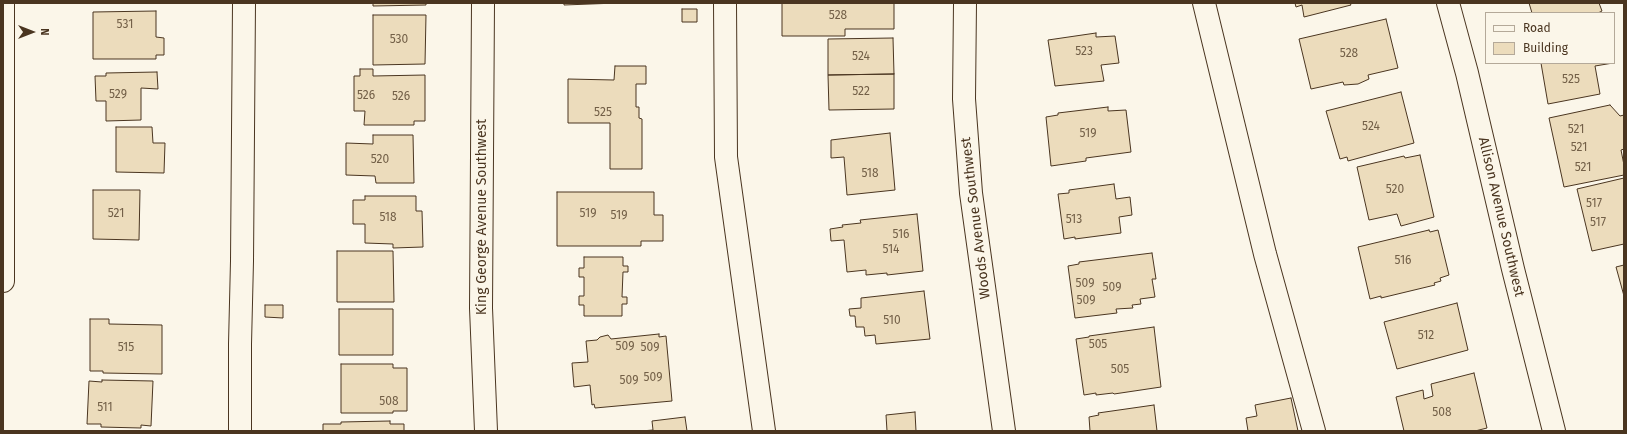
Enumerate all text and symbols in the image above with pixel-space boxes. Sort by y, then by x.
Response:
house number: 528 [829,9,847,23]
north arrow [12,12,52,52]
legend [1485,12,1615,64]
house number: 531 [117,18,133,32]
text: Road [1523,21,1551,35]
text: N [38,28,51,36]
house number: 530 [390,33,408,47]
text: Building [1523,41,1568,55]
house number: 523 [1075,45,1093,59]
house number: 528 [1340,47,1358,61]
house number: 524 [852,50,870,64]
house number: 525 [1562,73,1580,87]
house number: 522 [852,85,870,99]
house number: 529 [109,88,127,102]
house number: 526 [357,89,375,103]
house number: 526 [392,90,410,104]
house number: 525 [594,106,612,120]
street label: King George Avenue Southwest [474,119,490,315]
house number: 524 [1362,120,1380,134]
house number: 521 [1568,123,1584,137]
house number: 519 [1080,127,1096,141]
street label: Allison Avenue Southwest [1474,135,1528,299]
street label: Woods Avenue Southwest [958,136,994,300]
house number: 521 [1571,141,1587,155]
house number: 520 [371,153,389,167]
house number: 521 [1575,161,1591,175]
house number: 518 [861,167,879,181]
house number: 520 [1386,183,1404,197]
house number: 517 [1586,197,1602,211]
house number: 521 [108,207,124,221]
house number: 519 [580,207,596,221]
house number: 519 [611,209,627,223]
house number: 518 [379,211,397,225]
house number: 513 [1066,213,1082,227]
house number: 517 [1590,216,1606,230]
house number: 516 [893,228,909,242]
house number: 514 [883,243,899,257]
house number: 516 [1395,254,1411,268]
house number: 509 [1076,277,1094,291]
house number: 509 [1103,281,1121,295]
house number: 509 [1077,294,1095,308]
house number: 510 [883,314,901,328]
house number: 512 [1418,329,1434,343]
house number: 505 [1089,338,1107,352]
house number: 509 [616,340,634,354]
house number: 515 [118,341,134,355]
house number: 509 [641,341,659,355]
house number: 505 [1111,363,1129,377]
house number: 509 [644,371,662,385]
house number: 509 [620,374,638,388]
house number: 508 [379,395,399,409]
house number: 511 [97,401,113,415]
house number: 508 [1432,406,1452,420]

